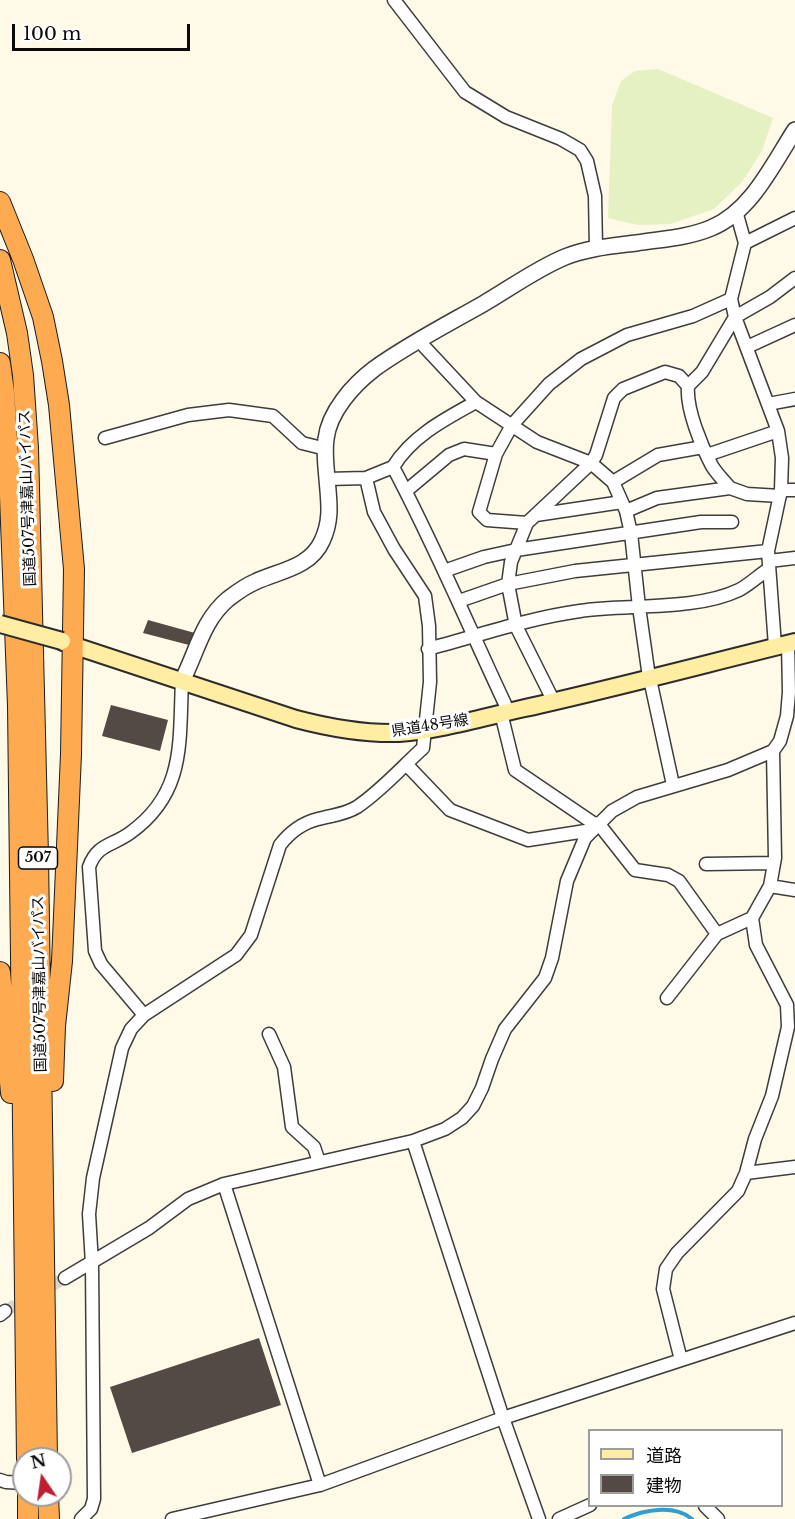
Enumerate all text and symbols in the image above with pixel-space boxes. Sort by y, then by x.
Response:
scale bar [15,12,194,50]
text: 100 m [23,23,81,45]
street label: 国道507号津嘉山バイパス [16,409,40,587]
street label: 県道48号線 [390,711,470,741]
road number: 507 [18,847,57,869]
street label: 国道507号津嘉山バイパス [29,895,51,1073]
legend [588,1429,783,1507]
text: 道路 [646,1445,682,1467]
north arrow [12,1447,72,1507]
text: N [29,1450,48,1473]
text: 建物 [646,1475,682,1497]

